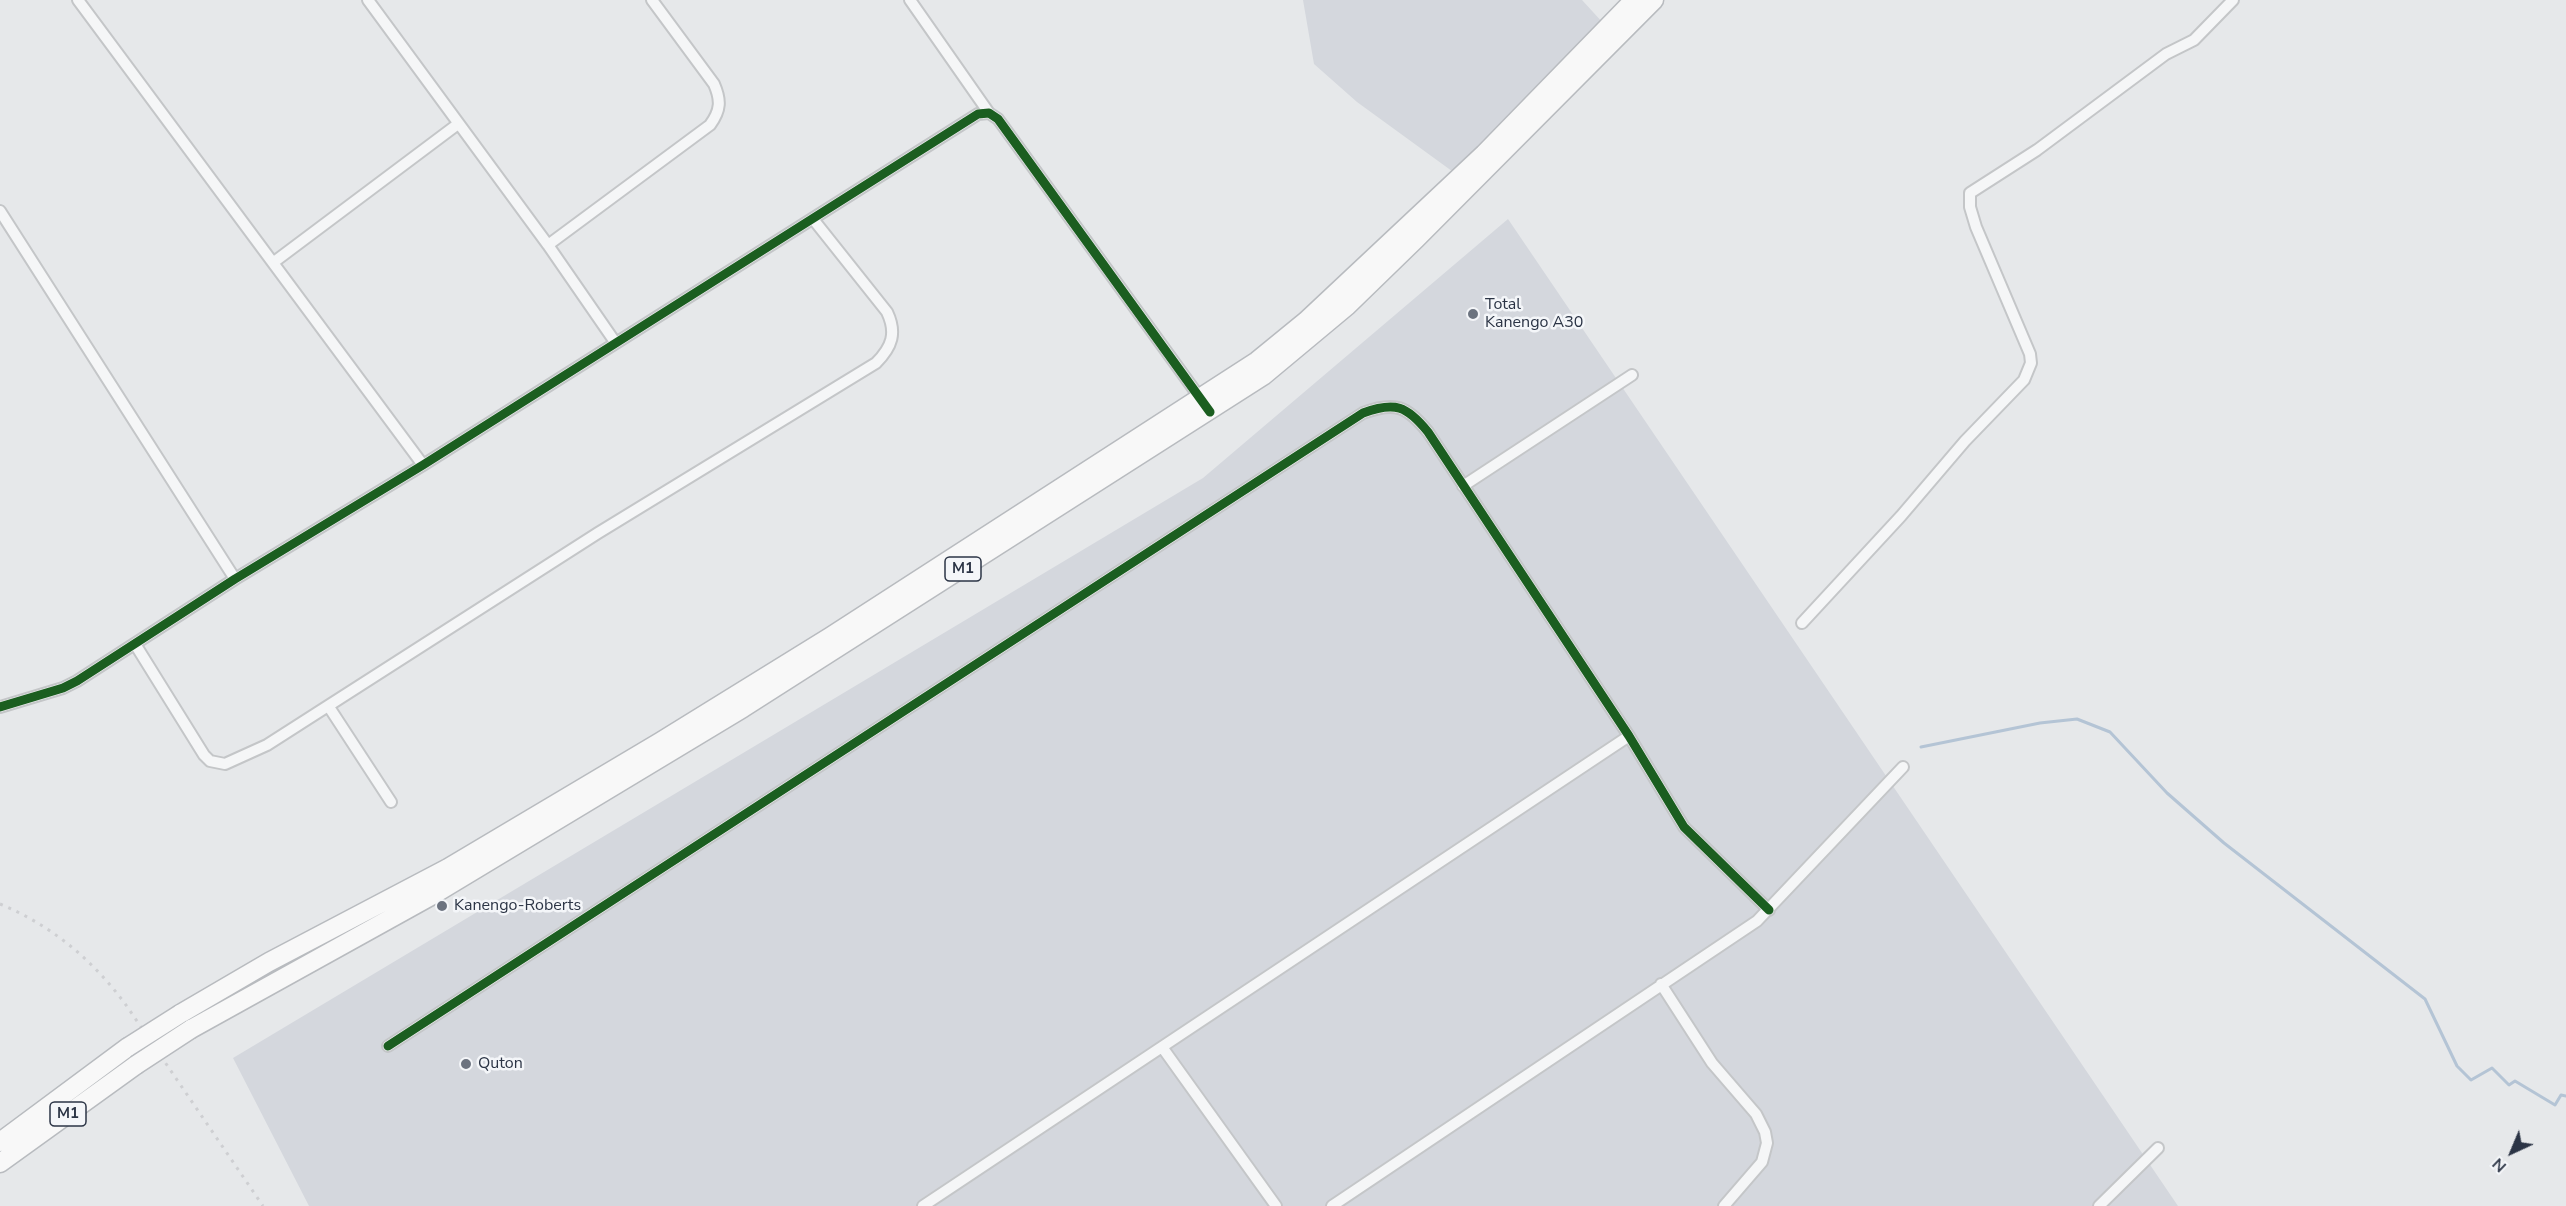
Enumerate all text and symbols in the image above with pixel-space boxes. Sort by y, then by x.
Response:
place label: Total Kanengo A30 [1485,295,1583,333]
marker: Total Kanengo A30 [1466,307,1480,321]
road number: M1 [945,557,981,581]
place label: Kanengo-Roberts [454,896,581,916]
marker: Kanengo-Roberts [435,899,449,913]
place label: Quton [478,1054,523,1074]
marker: Quton [459,1057,473,1071]
road number: M1 [50,1102,86,1126]
north arrow [2482,1122,2542,1182]
text: N [2488,1153,2511,1177]

